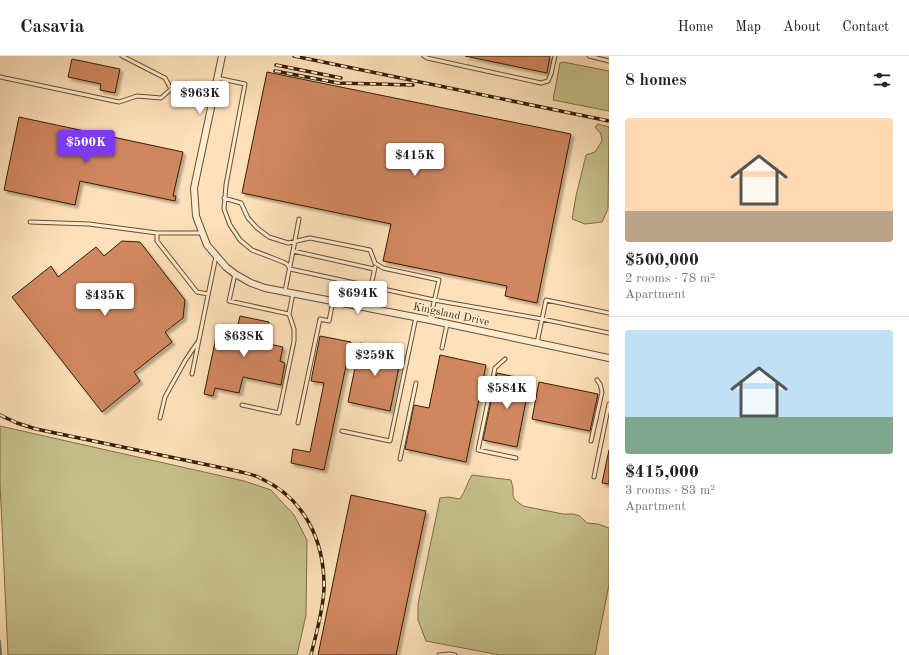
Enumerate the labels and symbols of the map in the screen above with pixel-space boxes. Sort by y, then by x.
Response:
pin: $963K [172,81,228,115]
pin: $500K [58,130,114,164]
pin: $415K [387,143,443,177]
pin: $694K [330,281,386,315]
pin: $435K [77,283,133,317]
street label: Kingsland Drive [412,302,490,328]
pin: $638K [216,324,272,358]
pin: $259K [347,343,403,377]
pin: $584K [479,376,535,410]

